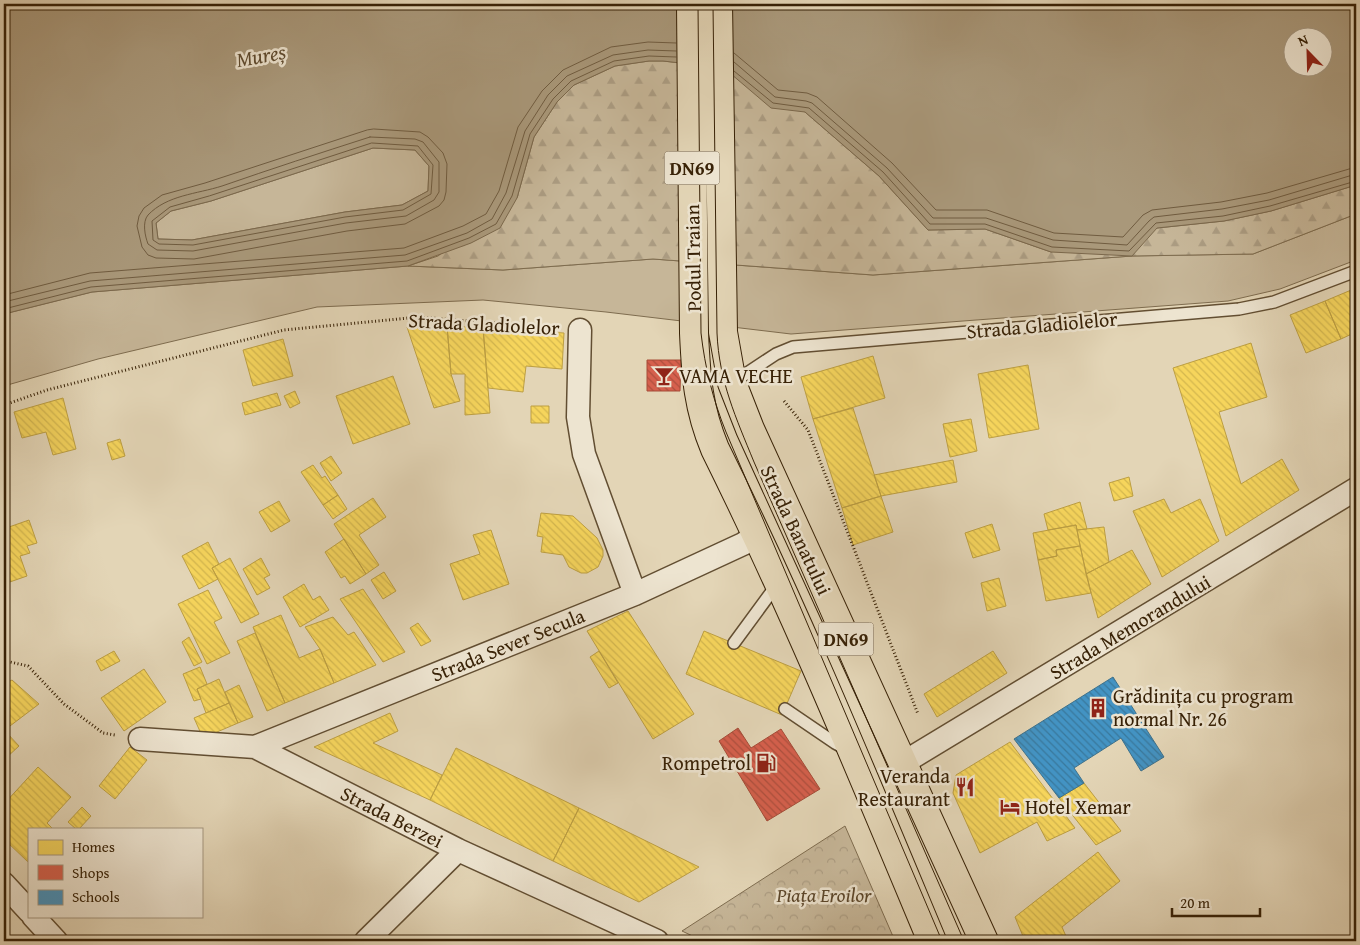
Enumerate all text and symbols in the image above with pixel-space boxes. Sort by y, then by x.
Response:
north arrow [1282,28,1332,78]
text: N [1295,29,1312,51]
water label: Mureș [234,36,289,75]
road number: DN69 [664,152,720,184]
street label: Podul Traian [677,204,708,312]
street label: Strada Gladiolelor [965,303,1119,346]
street label: Strada Gladiolelor [408,305,560,342]
place label: VAMA VECHE [679,361,793,390]
bar icon: VAMA VECHE [653,365,675,387]
street label: Strada Banatului [754,460,839,600]
street label: Strada Memorandului [1044,567,1216,686]
street label: Strada Sever Secula [427,600,590,689]
road number: DN69 [818,622,874,656]
place label: Grădinița cu program normal Nr. 26 [1113,681,1294,733]
building icon: Grădinița cu program normal Nr. 26 [1087,697,1109,719]
place label: Rompetrol [662,748,751,777]
fuel station icon: Rompetrol [755,752,777,774]
place label: Veranda Restaurant [858,761,951,813]
restaurant icon: Veranda Restaurant [954,776,976,798]
street label: Strada Berzei [336,778,449,855]
place label: Hotel Xemar [1025,792,1131,821]
hotel icon: Hotel Xemar [999,796,1021,818]
legend [28,828,202,918]
text: Homes [72,836,115,857]
text: Shops [72,862,109,883]
park label: Piața Eroilor [776,880,872,909]
scale bar [1172,885,1260,917]
text: Schools [72,886,120,907]
text: 20 m [1180,892,1211,913]

